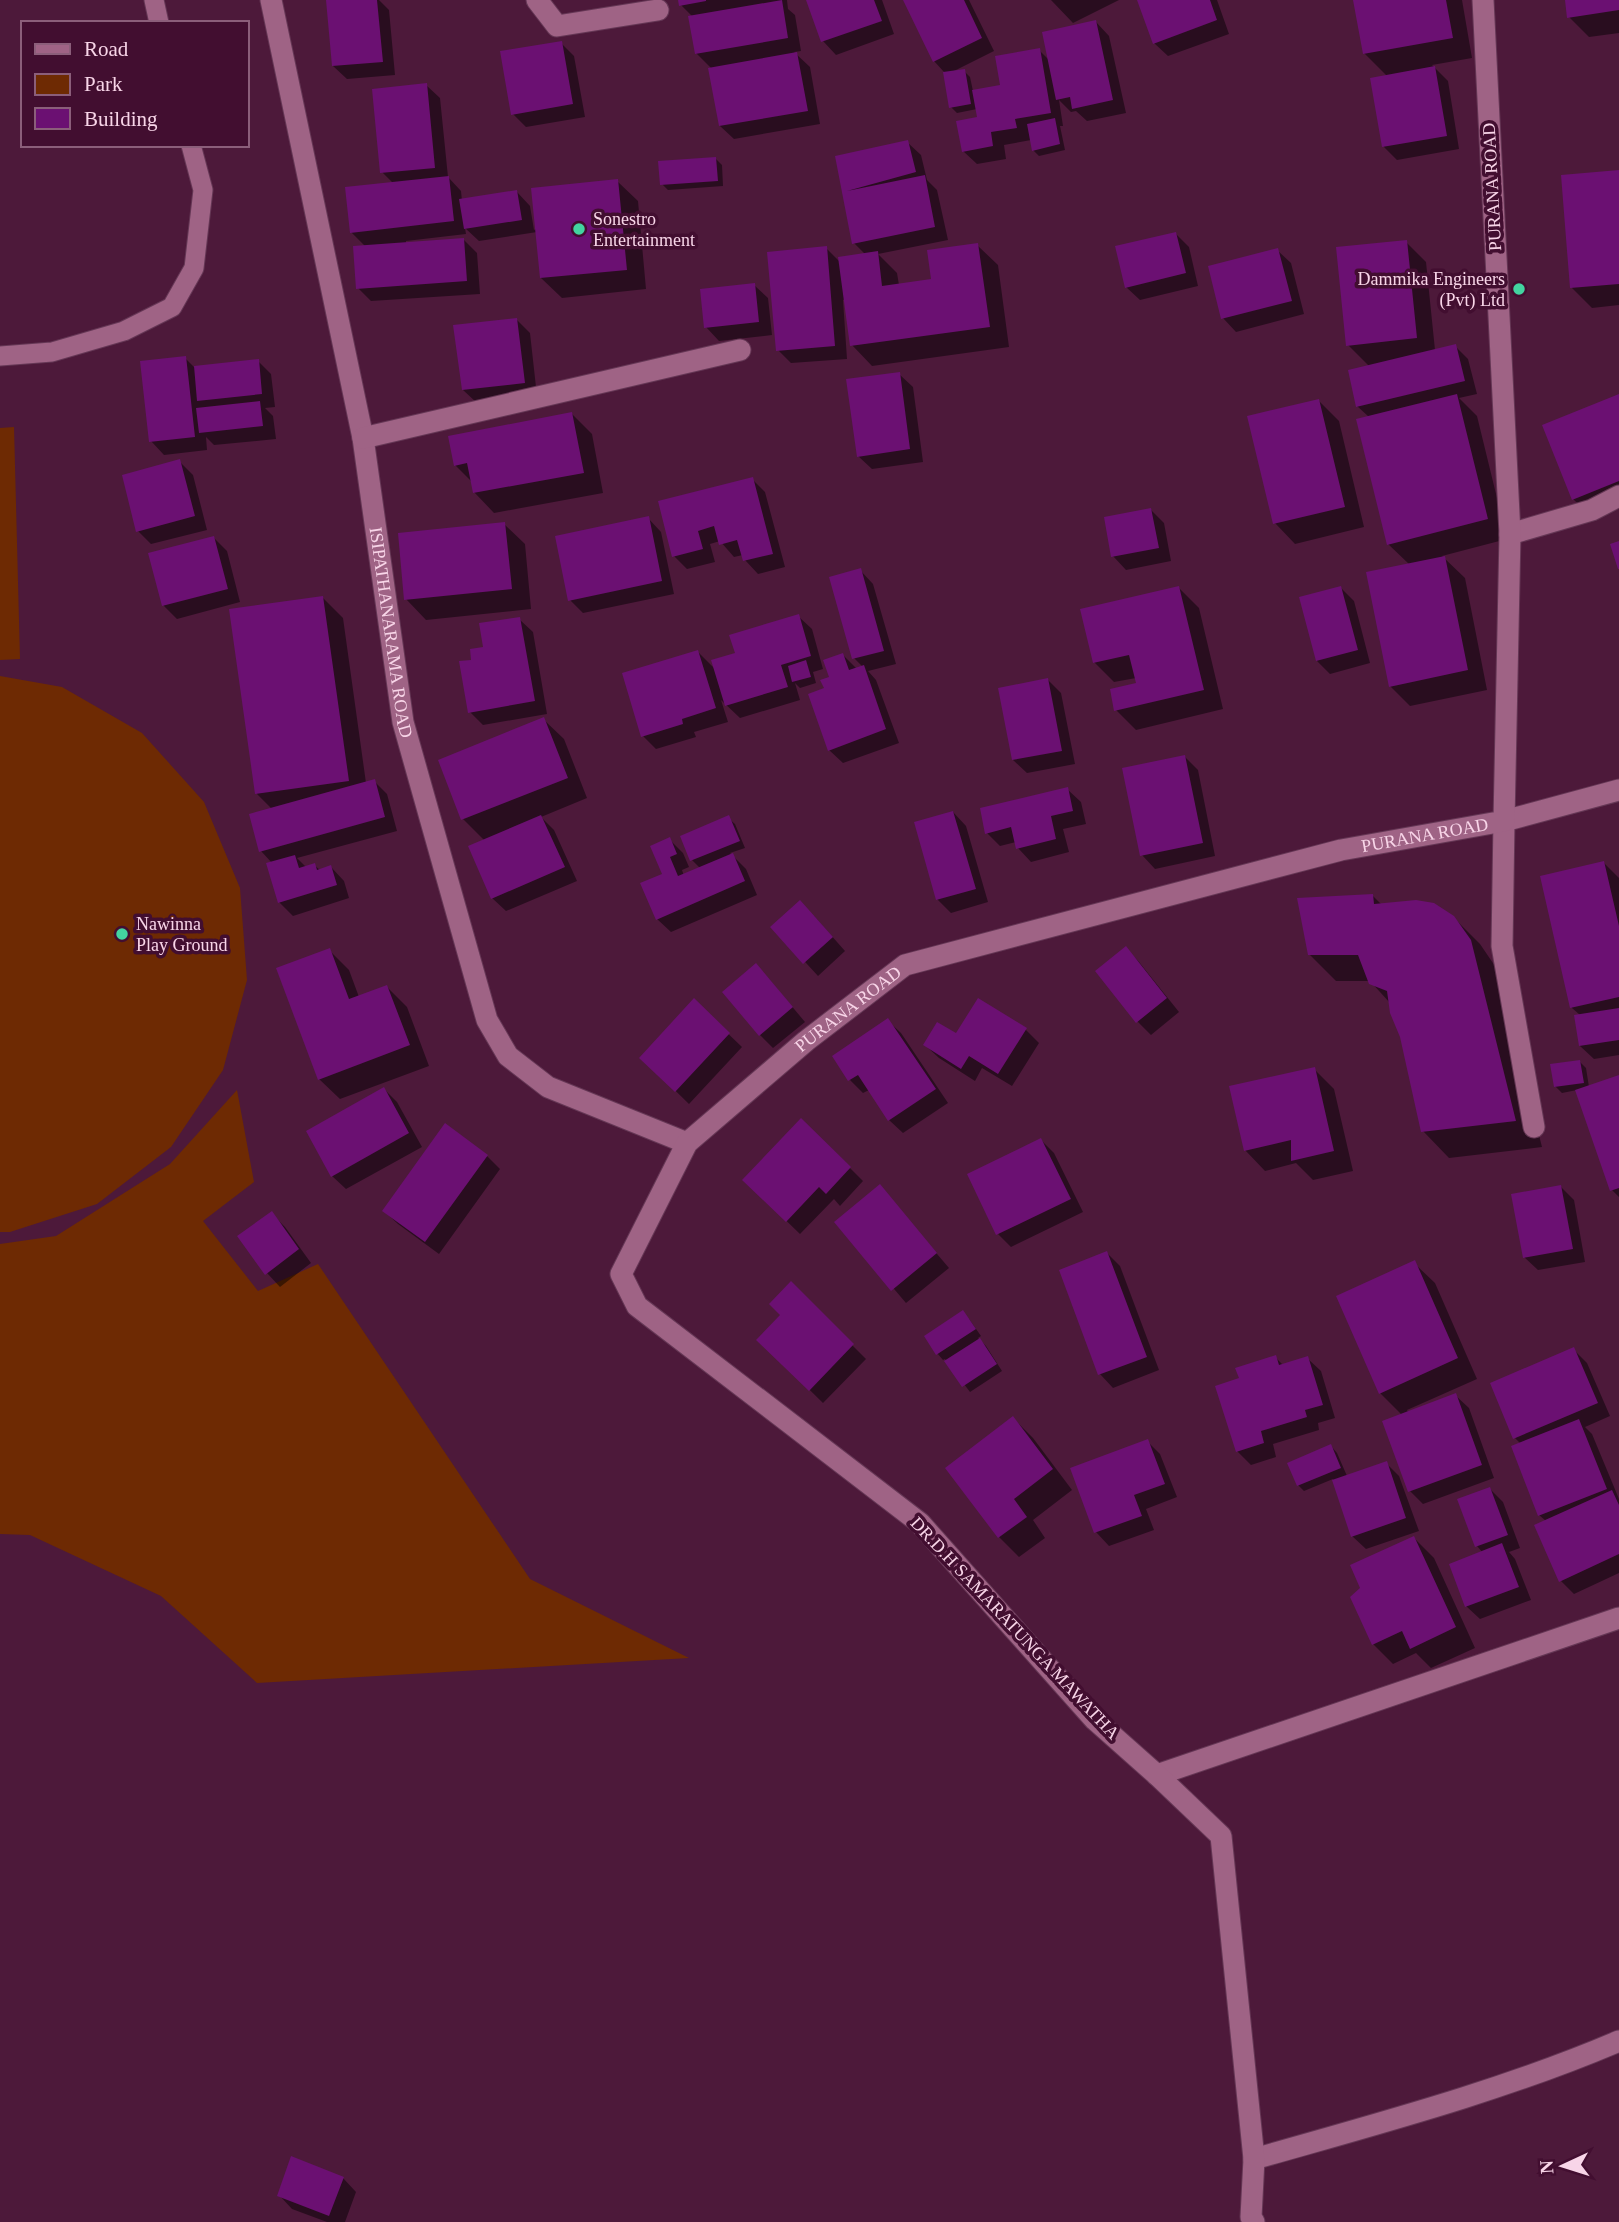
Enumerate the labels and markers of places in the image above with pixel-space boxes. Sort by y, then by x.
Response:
place label: Sonestro Entertainment [593,209,695,250]
marker: Sonestro Entertainment [571,221,587,237]
place label: Dammika Engineers (Pvt) Ltd [1358,269,1505,311]
marker: Dammika Engineers (Pvt) Ltd [1511,281,1527,297]
place label: Nawinna Play Ground [136,914,228,955]
marker: Nawinna Play Ground [114,926,130,942]

